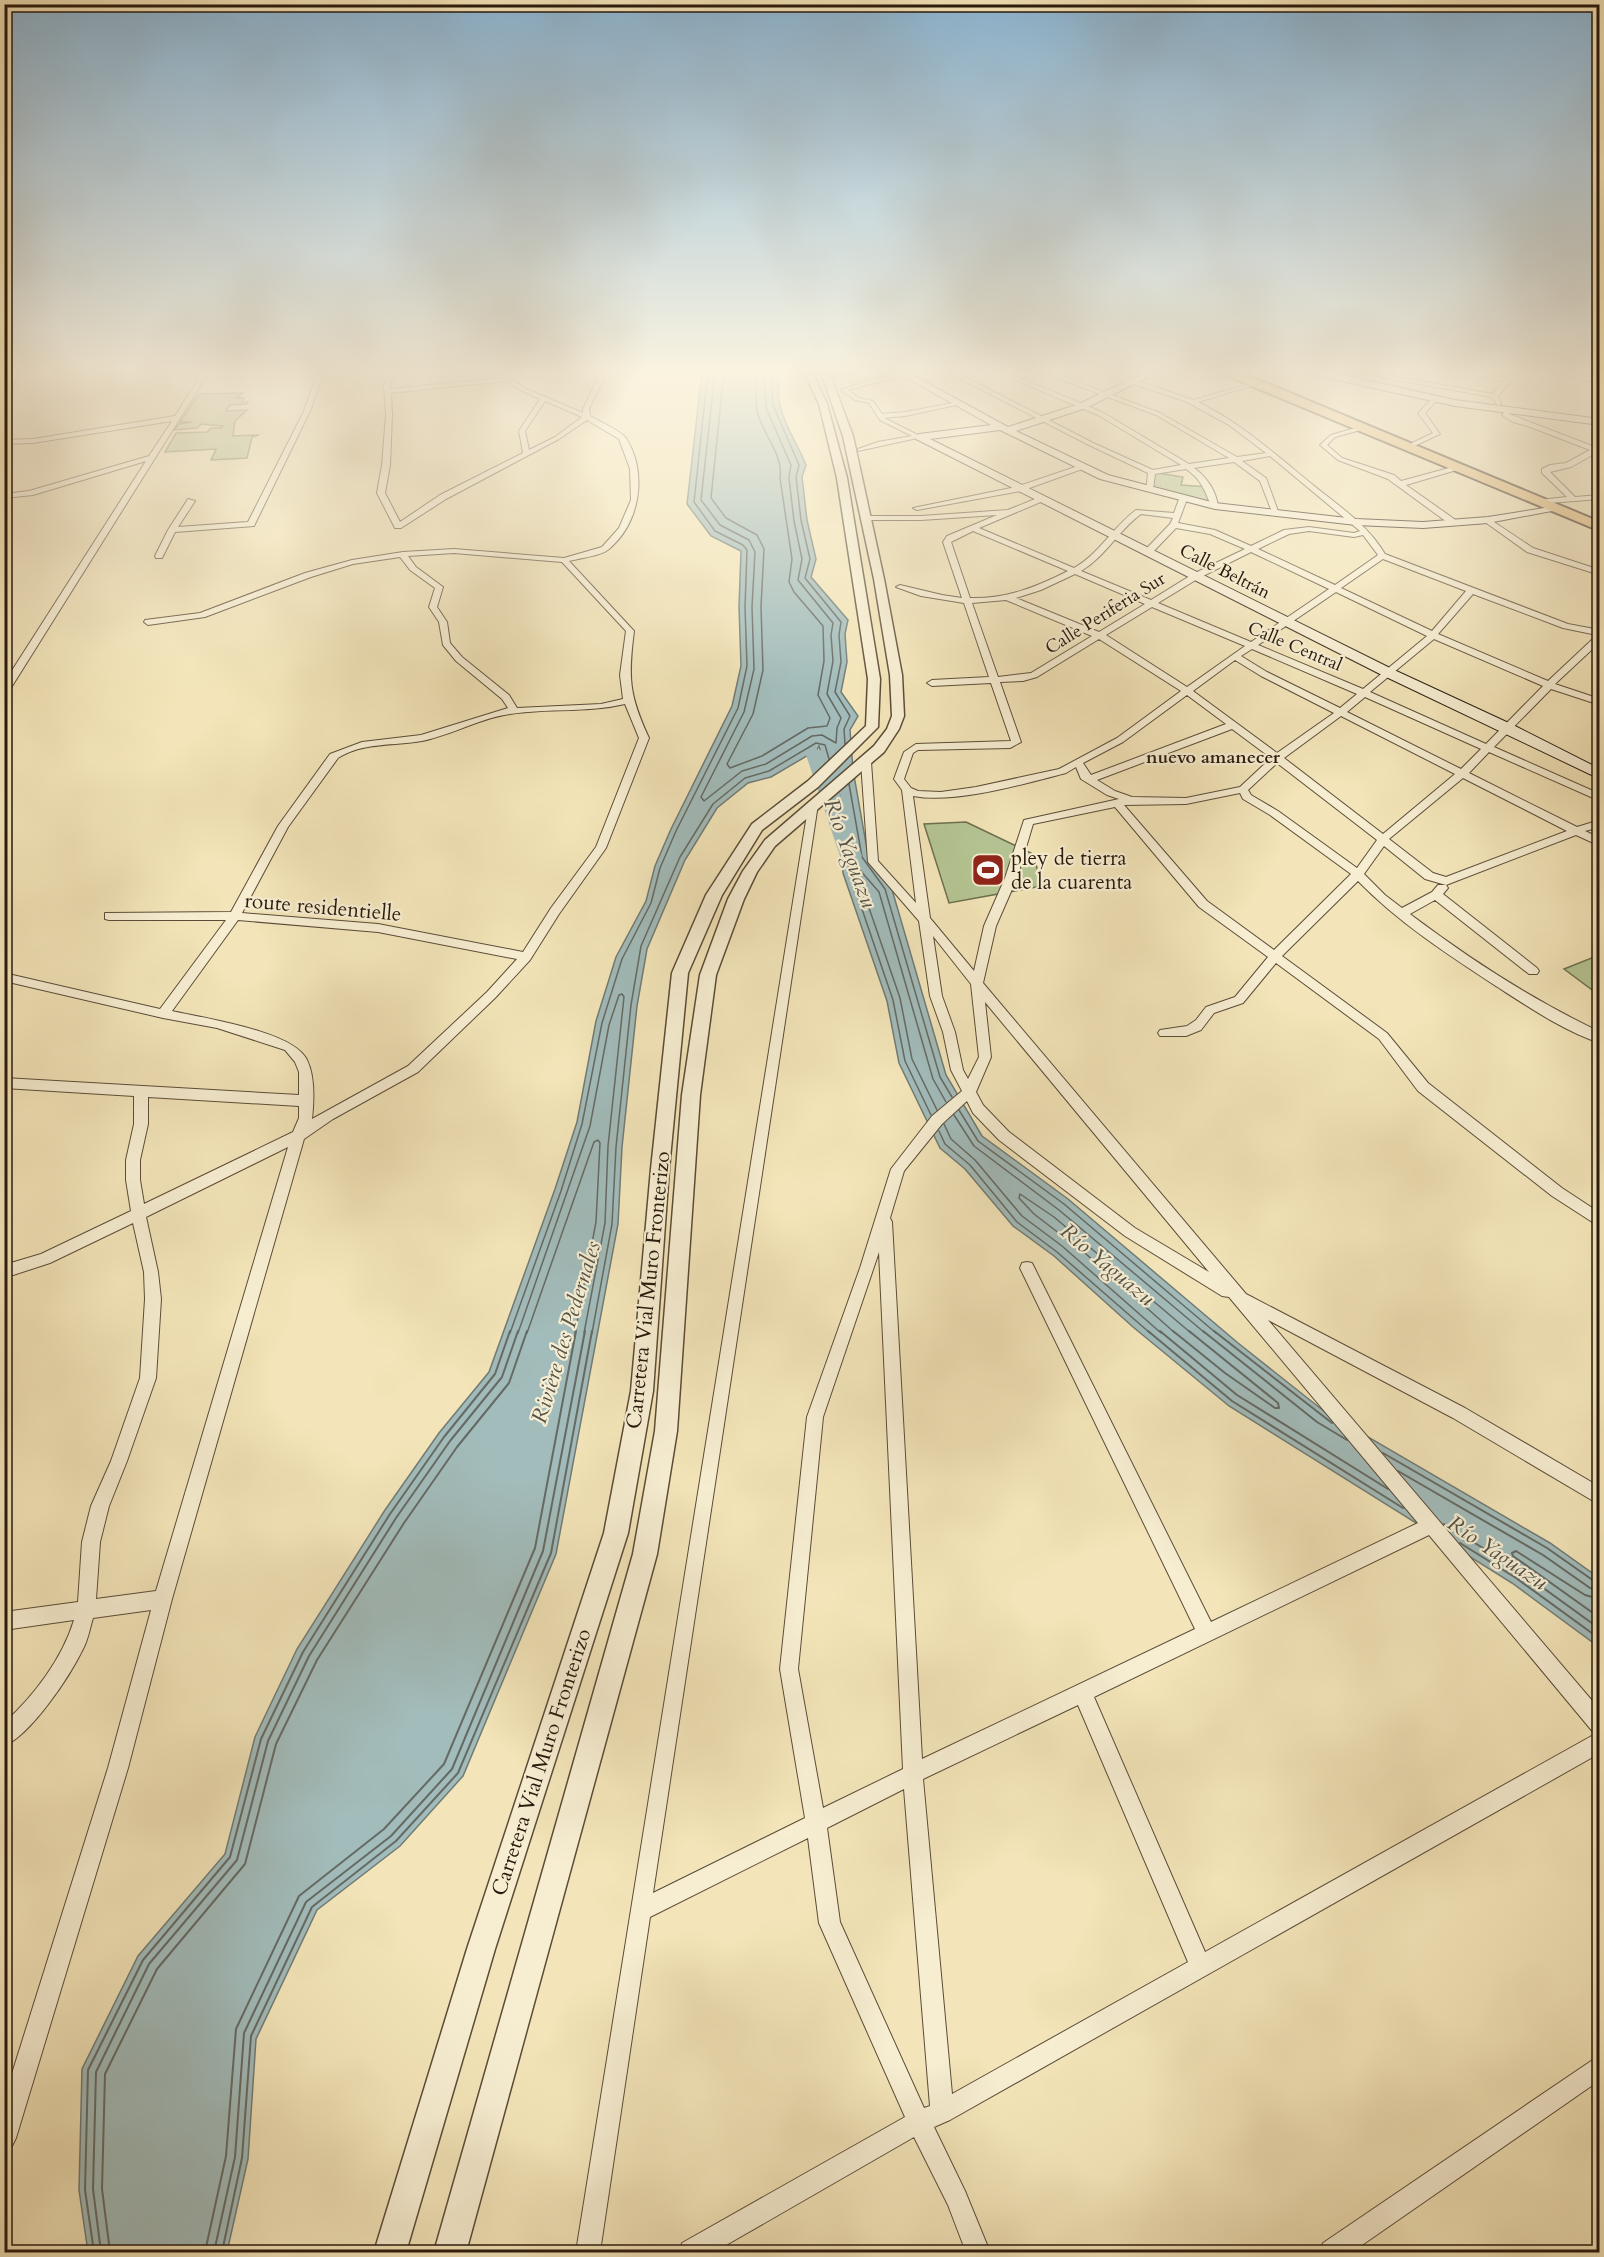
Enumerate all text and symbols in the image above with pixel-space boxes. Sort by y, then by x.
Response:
street label: Calle Beltrán [1175,538,1275,605]
street label: Calle Periferia Sur [1040,566,1171,660]
street label: Calle Central [1244,615,1346,678]
district label: nuevo amanecer [1146,745,1281,770]
water label: Río Yaguazu [816,794,884,912]
place label: pley de tierra de la cuarenta [1011,844,1132,897]
sports icon: pley de tierra de la cuarenta [970,852,1006,888]
street label: route residentielle [243,886,403,929]
street label: Carretera Vial Muro Fronterizo [619,1150,678,1430]
water label: Río Yaguazu [1054,1216,1161,1313]
water label: Rivière des Pedernales [524,1237,608,1427]
water label: Río Yaguazu [1441,1508,1553,1597]
street label: Carretera Vial Muro Fronterizo [485,1625,598,1899]

